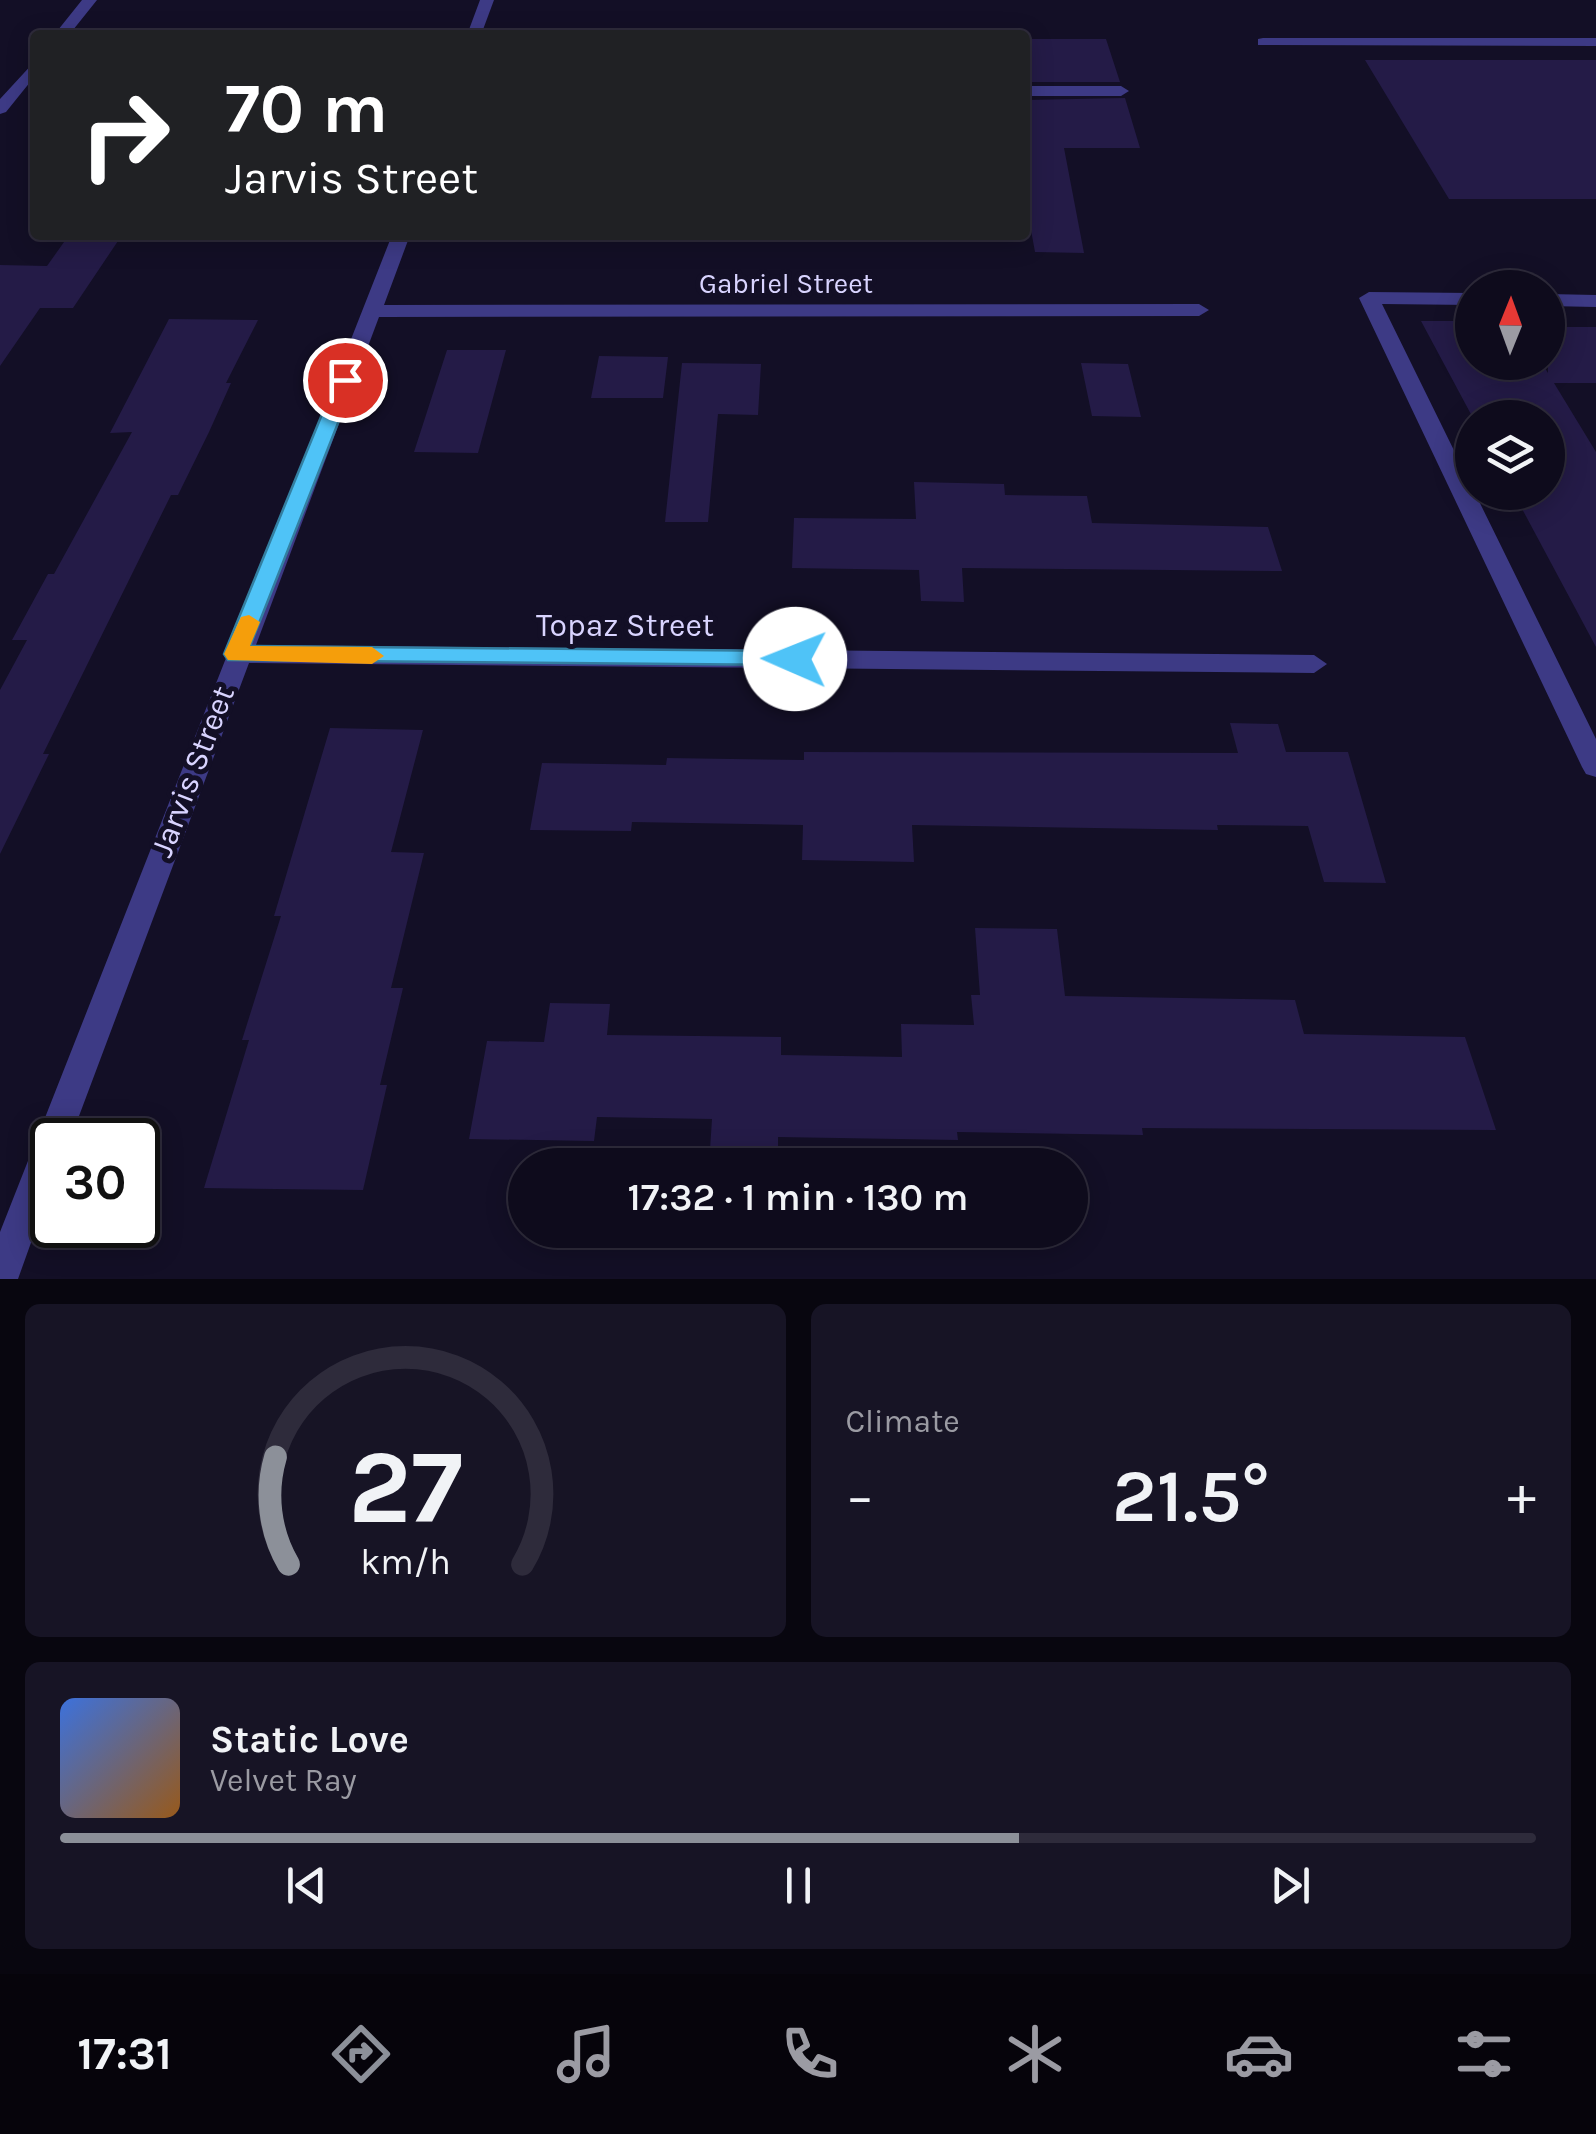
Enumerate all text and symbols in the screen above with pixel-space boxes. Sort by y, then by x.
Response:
text: 70 m [225,68,388,150]
icon: right [60,70,190,200]
text: Jarvis Street [225,152,478,204]
street label: Gabriel Street [699,267,873,300]
north arrow [1455,270,1565,380]
map controls [1455,270,1565,510]
pin [303,338,388,423]
icon: arrive [318,353,373,408]
button: layers [1455,400,1565,510]
street label: Topaz Street [536,607,714,644]
position arrow [743,607,847,711]
street label: Jarvis Street [143,681,242,862]
speed limit sign: 30 [30,1118,160,1248]
text: 17:32 · 1 min · 130 m [627,1175,969,1220]
text: Climate [846,1403,960,1440]
text: 27 [348,1427,463,1548]
text: 21.5° [1112,1452,1270,1540]
text: − [846,1464,874,1528]
text: + [1507,1464,1536,1528]
text: km/h [360,1541,451,1583]
text: Static Love [210,1717,409,1762]
text: Velvet Ray [210,1762,357,1799]
icon: previous [279,1858,334,1913]
icon: pause [771,1858,826,1913]
icon: next [1263,1858,1318,1913]
icon: directions [326,2019,396,2089]
icon: music [551,2019,621,2089]
icon: phone [775,2019,845,2089]
icon: climate [1000,2019,1070,2089]
icon: car [1224,2019,1294,2089]
icon: filters [1449,2019,1519,2089]
text: 17:31 [77,2028,172,2080]

